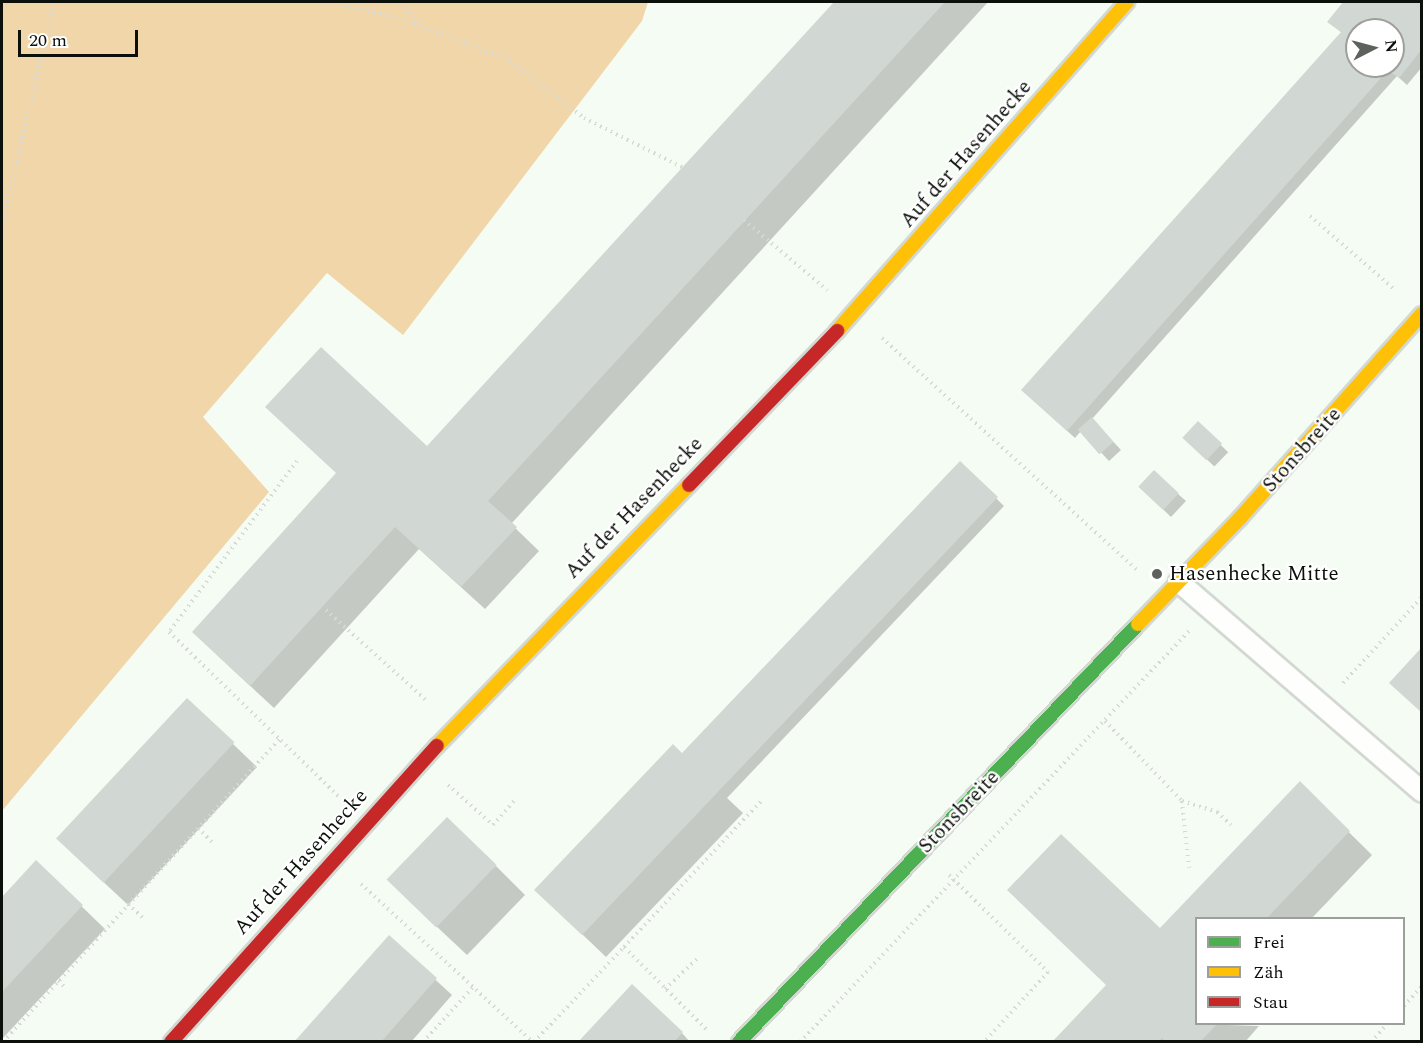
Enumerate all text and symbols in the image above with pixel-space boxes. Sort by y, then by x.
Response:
scale bar [21,18,141,56]
north arrow [1345,18,1405,78]
text: 20 m [29,27,67,54]
text: N [1378,39,1404,54]
street label: Auf der Hasenhecke [895,75,1037,233]
street label: Stonsbreite [1257,402,1347,498]
street label: Auf der Hasenhecke [560,432,708,584]
place label: Hasenhecke Mitte [1169,561,1339,587]
marker: Hasenhecke Mitte [1150,567,1164,581]
street label: Stonsbreite [913,765,1005,859]
street label: Auf der Hasenhecke [229,784,373,940]
legend [1195,917,1405,1025]
text: Frei [1253,929,1285,956]
text: Zäh [1253,959,1284,986]
text: Stau [1253,989,1288,1016]

